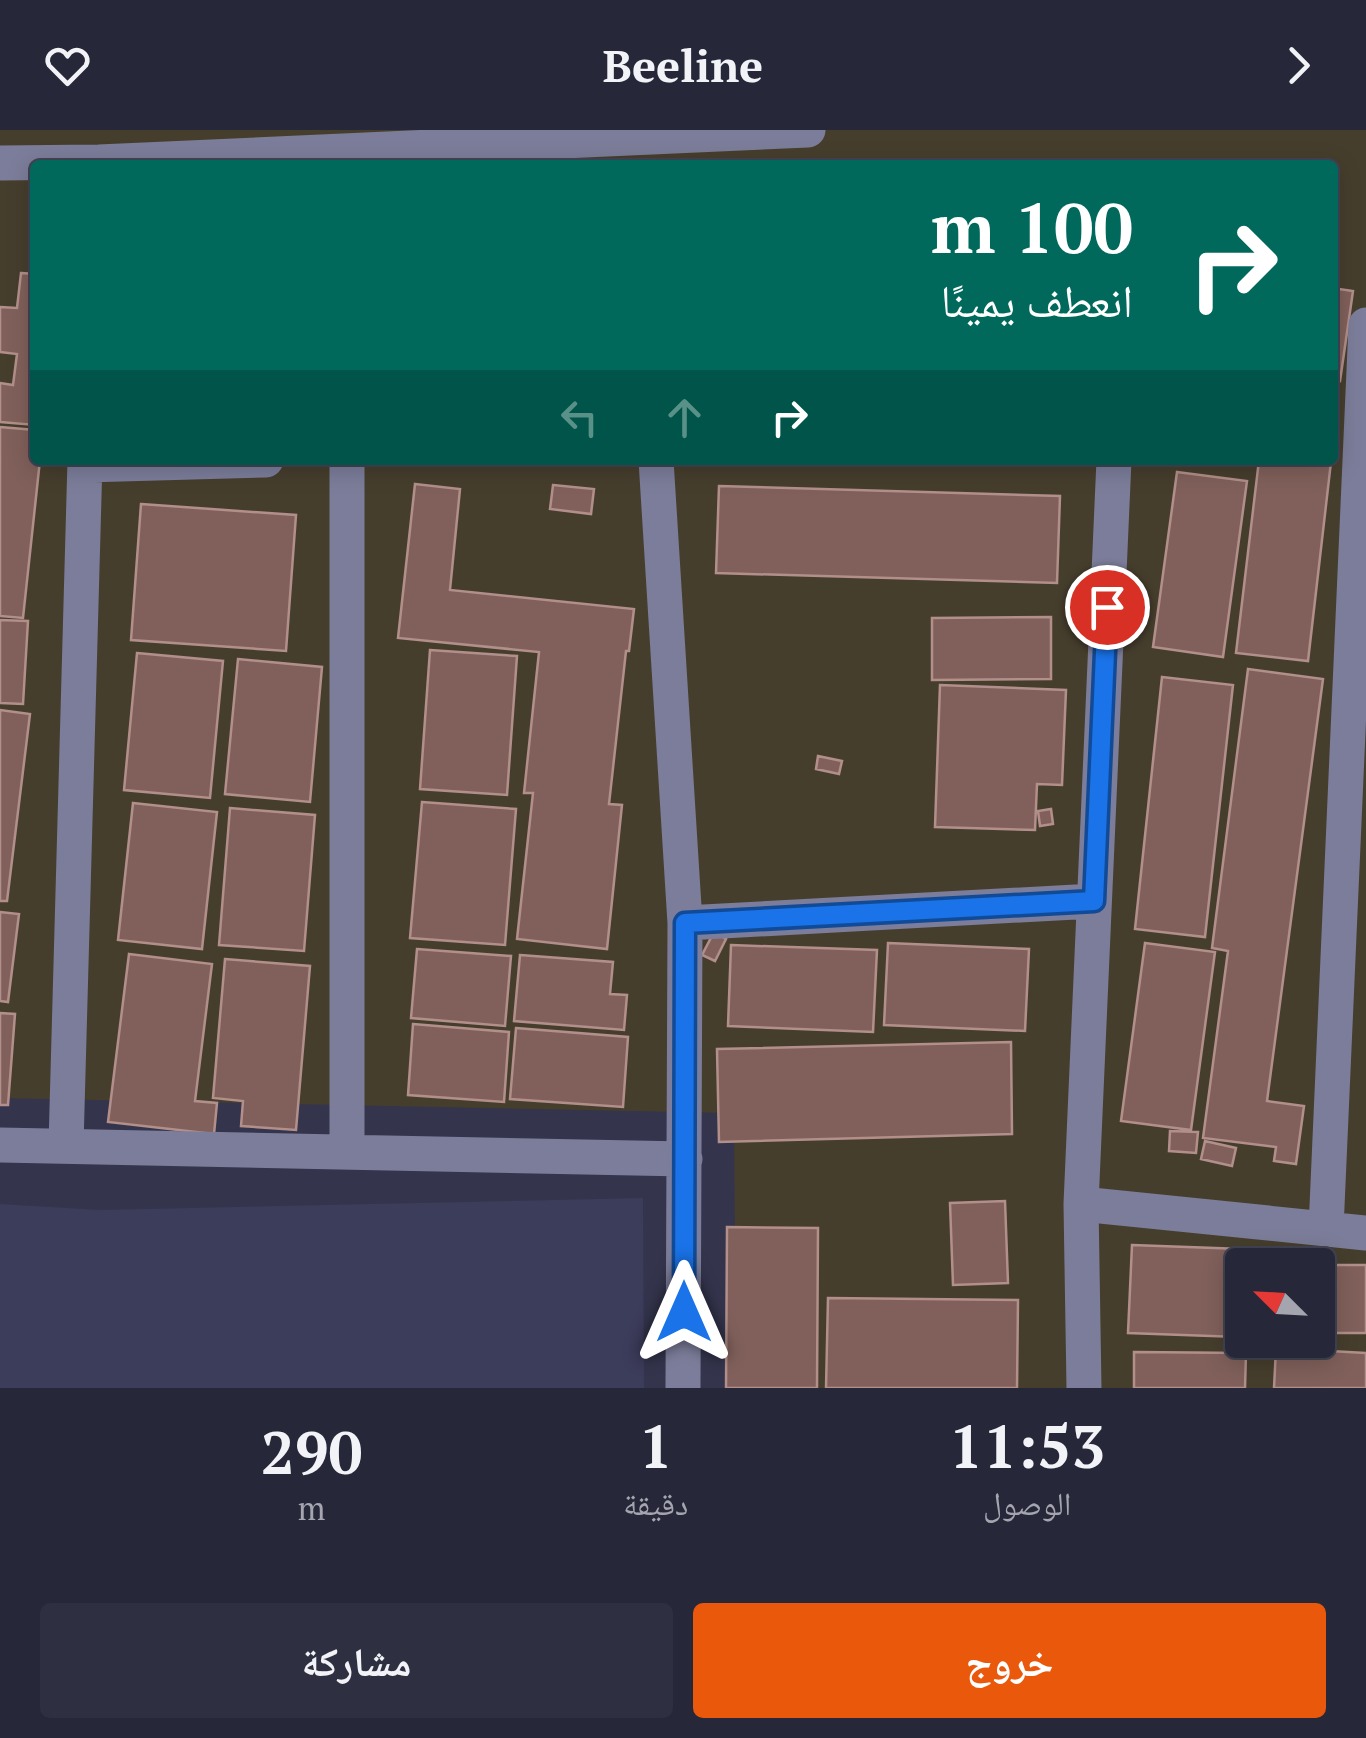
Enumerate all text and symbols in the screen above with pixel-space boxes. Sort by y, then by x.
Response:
text: Beeline [603,35,763,95]
icon: heart [40,38,95,93]
icon: forward [1271,38,1326,93]
text: 100 m [931,180,1133,273]
icon: right [1168,200,1298,330]
text: انعطف يمينًا [941,270,1133,330]
icon: left [552,390,607,445]
icon: ahead [657,390,712,445]
icon: right [762,390,817,445]
pin [1065,565,1150,650]
icon: arrive [1080,580,1135,635]
north arrow [1225,1248,1335,1358]
map controls [1225,1248,1335,1358]
position arrow [632,1260,736,1364]
text: 1 [639,1406,673,1485]
text: 11:53 [949,1406,1105,1485]
text: 290 [261,1412,363,1491]
text: دقيقة [623,1482,688,1524]
text: الوصول [983,1482,1071,1524]
text: m [298,1487,325,1529]
button: مشاركة [40,1603,673,1718]
button: خروج [693,1603,1326,1718]

